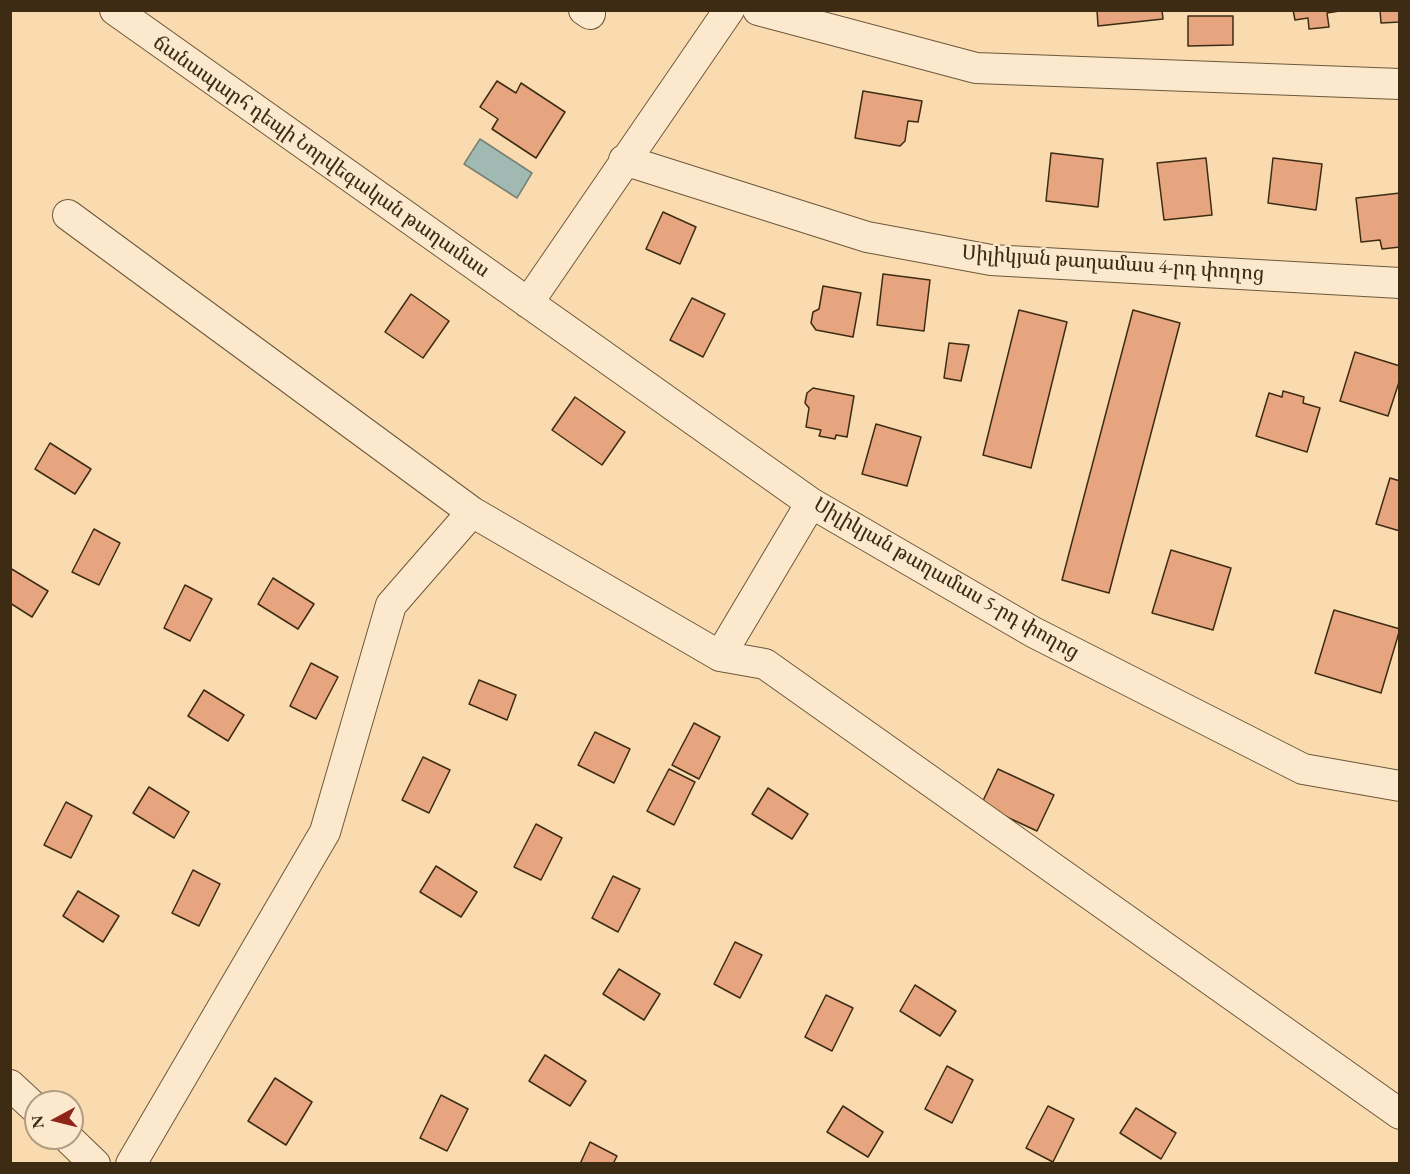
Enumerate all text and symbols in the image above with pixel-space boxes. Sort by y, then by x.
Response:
street label: ճանապարհ դեպի Նորվեգական թաղամաս [148,31,494,283]
street label: Սիլիկյան թաղամաս 4-րդ փողոց [961,241,1265,287]
street label: Սիլիկյան թաղամաս 5-րդ փողոց [809,493,1083,665]
north arrow [24,1090,84,1150]
text: N [26,1114,49,1130]

